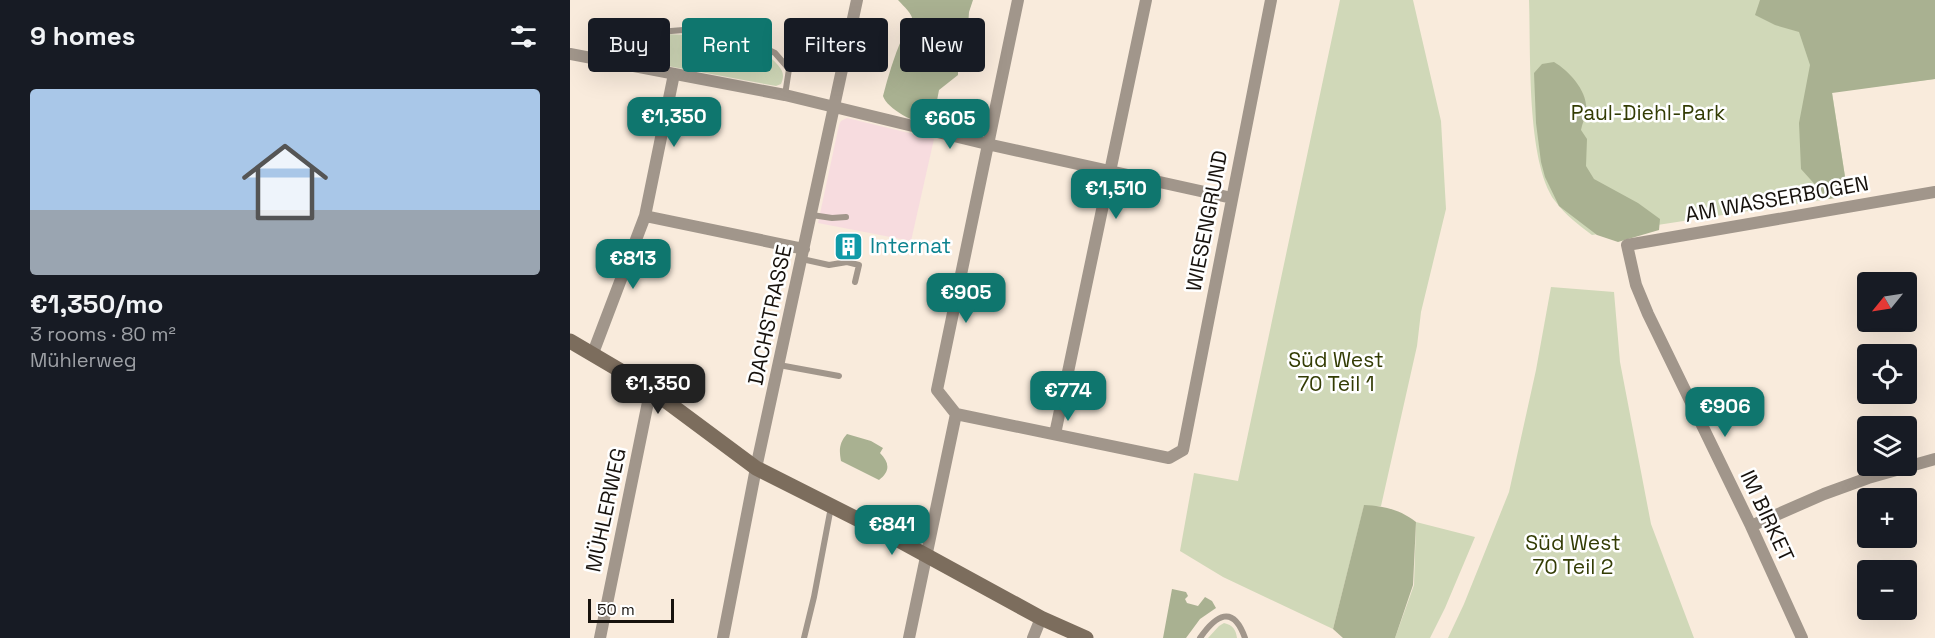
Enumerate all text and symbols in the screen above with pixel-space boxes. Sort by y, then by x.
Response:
chip: Buy [588,18,670,72]
chip: Rent [682,18,772,72]
chip: Filters [784,18,888,72]
chip: New [900,18,985,72]
text: 9 homes [30,19,135,53]
icon: filters [507,20,540,53]
pin: €1,350 [625,97,723,148]
pin: €605 [914,99,986,150]
park label: Paul-Diehl-Park [1571,99,1725,126]
text: €1,350 [641,103,707,129]
text: €605 [925,105,975,131]
icon: home [231,128,339,236]
street label: WIESENGRUND [1180,148,1233,294]
pin: €1,510 [1067,169,1165,220]
street label: AM WASSERBOGEN [1683,169,1871,228]
text: €1,510 [1085,175,1147,201]
building icon: Internat [833,230,865,262]
place label: Internat [870,232,951,259]
pin: €813 [597,239,669,290]
street label: DACHSTRASSE [741,242,798,387]
text: €813 [610,245,656,271]
north arrow [1857,272,1917,332]
map controls [1857,272,1917,620]
pin: €905 [930,273,1002,324]
text: €905 [941,279,991,305]
text: €1,350/mo [30,287,163,321]
text: 3 rooms · 80 m² [30,321,176,347]
button: locate [1857,344,1917,404]
park label: Süd West 70 Teil 1 [1288,346,1384,397]
text: Mühlerweg [30,347,137,373]
pin: €1,350 [609,364,707,415]
text: €1,350 [625,370,691,396]
pin: €774 [1032,371,1104,422]
text: €774 [1044,377,1092,403]
pin: €906 [1689,387,1761,438]
text: €906 [1699,393,1751,419]
button: layers [1857,416,1917,476]
street label: MÜHLERWEG [579,445,632,575]
street label: IM BIRKET [1735,466,1800,566]
button: + [1857,488,1917,548]
pin: €841 [856,505,928,556]
text: €841 [869,511,915,537]
park label: Süd West 70 Teil 2 [1525,529,1621,580]
button: − [1857,560,1917,620]
scale bar [588,596,674,624]
text: 50 m [597,599,635,620]

